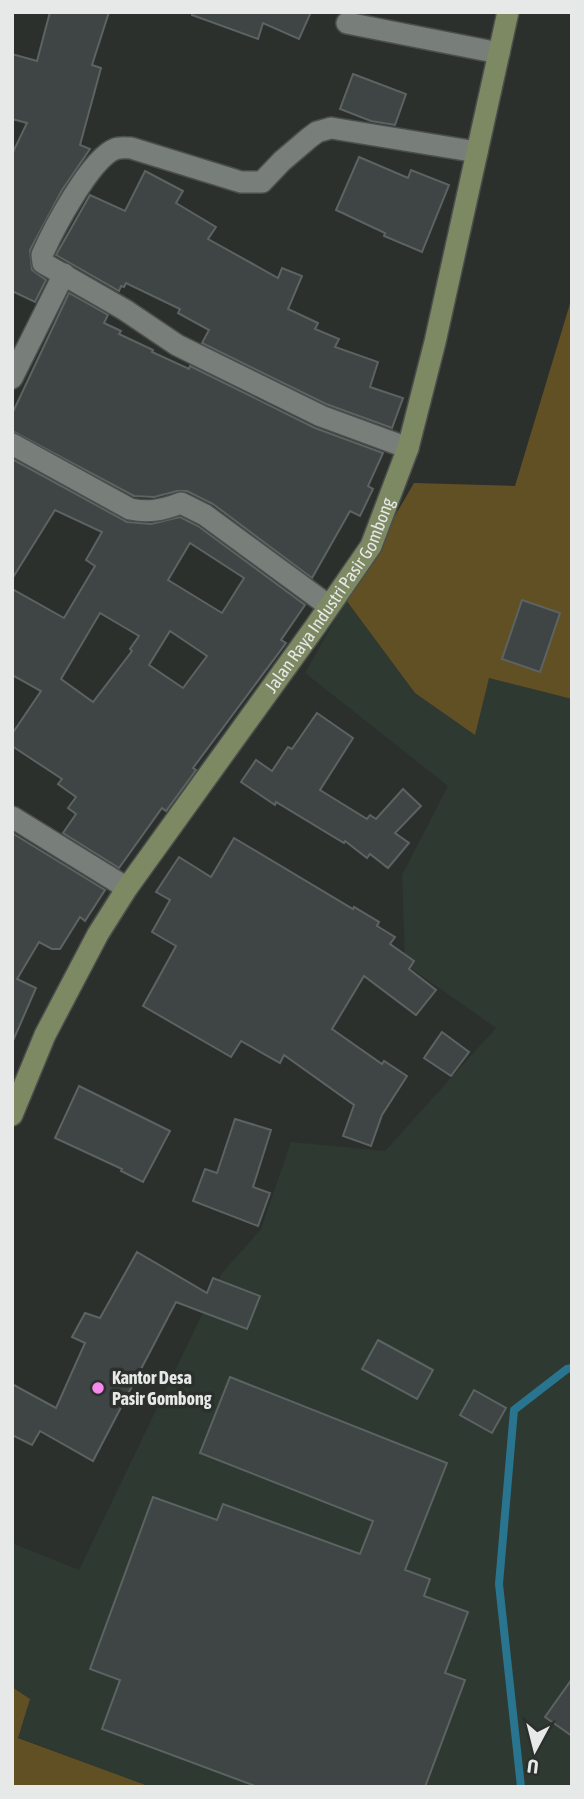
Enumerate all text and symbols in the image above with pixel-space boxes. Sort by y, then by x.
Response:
street label: Jalan Raya Industri Pasir Gombong [260,494,398,697]
place label: Kantor Desa Pasir Gombong [112,1367,212,1409]
marker: Kantor Desa Pasir Gombong [90,1380,106,1396]
north arrow [500,1715,570,1785]
text: U [526,1755,540,1778]

